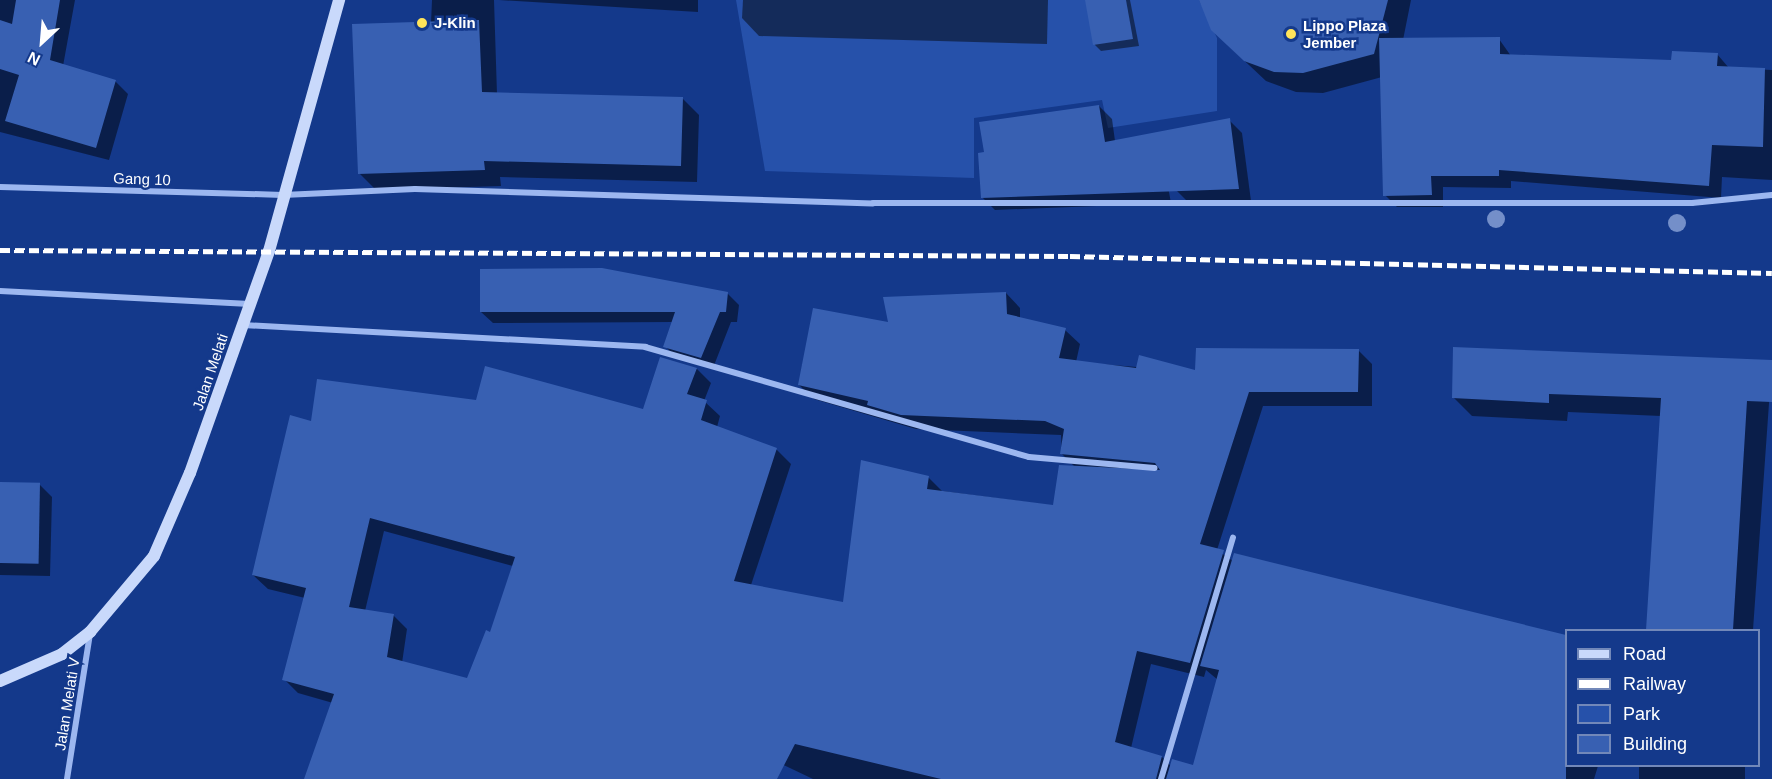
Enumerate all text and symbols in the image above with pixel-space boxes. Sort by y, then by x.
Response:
north arrow [12,12,72,72]
place label: J-Klin [434,14,476,32]
marker: J-Klin [415,16,429,30]
place label: Lippo Plaza Jember [1303,16,1386,51]
marker: Lippo Plaza Jember [1284,27,1298,41]
text: N [25,48,43,69]
street label: Gang 10 [113,169,171,189]
street label: Jalan Melati [188,331,232,413]
legend [1565,629,1760,767]
text: Road [1623,644,1666,664]
street label: Jalan Melati V [51,656,83,752]
text: Railway [1623,674,1686,694]
text: Park [1623,704,1660,724]
text: Building [1623,734,1687,754]

